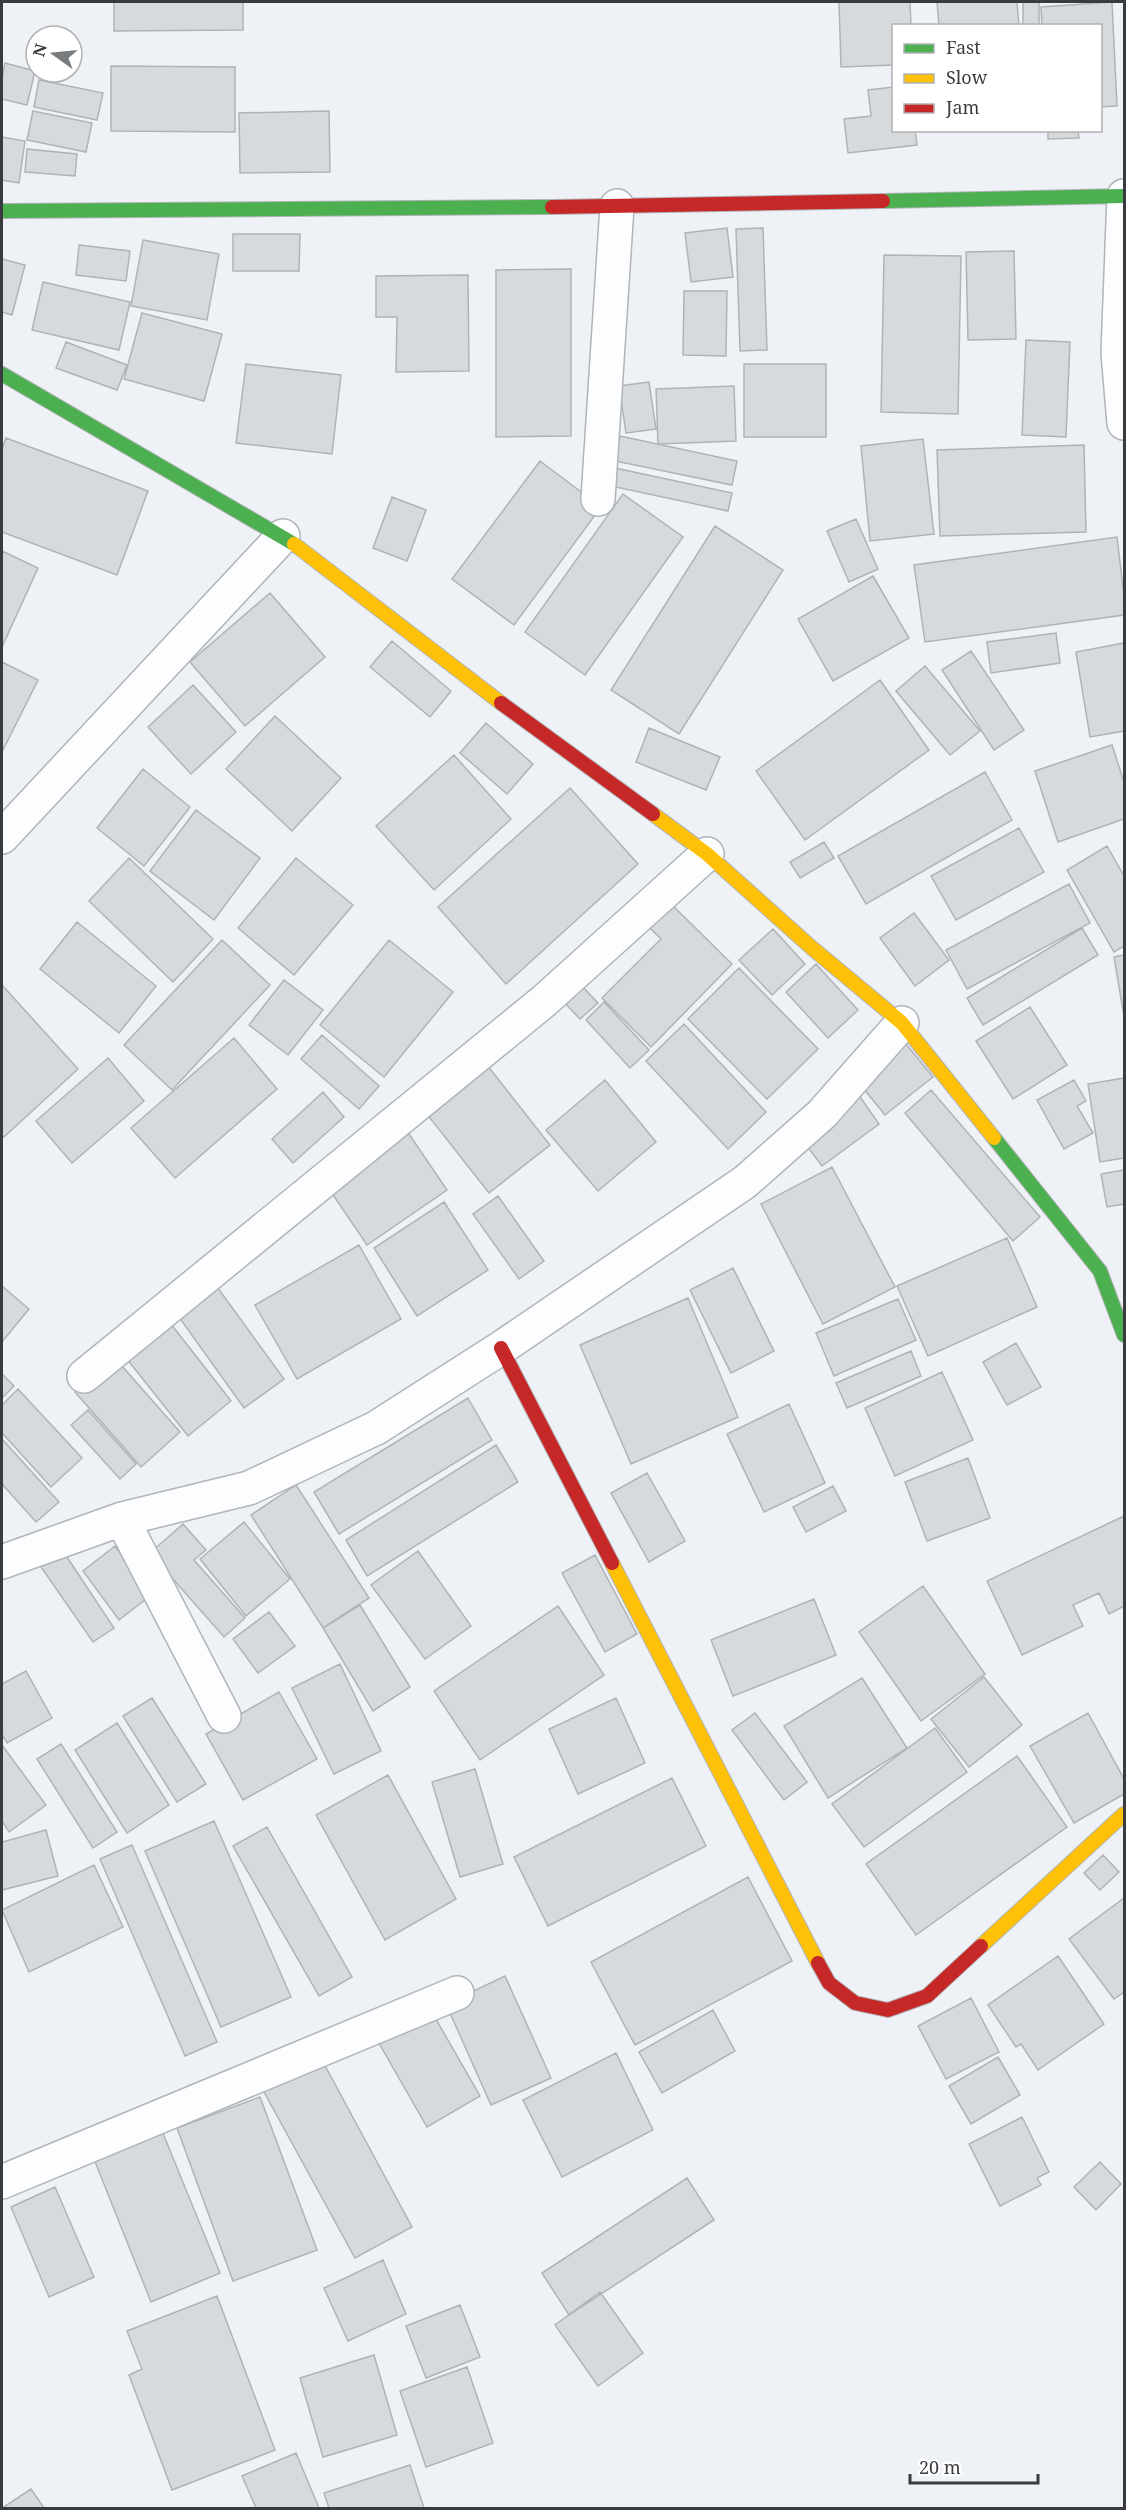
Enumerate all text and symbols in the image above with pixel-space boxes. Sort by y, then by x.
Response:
north arrow [24,24,84,84]
legend [892,24,1102,132]
text: Fast [946,35,981,59]
text: N [27,41,52,59]
text: Slow [946,65,988,89]
text: Jam [945,95,980,119]
scale bar [910,2447,1038,2485]
text: 20 m [919,2455,961,2479]

